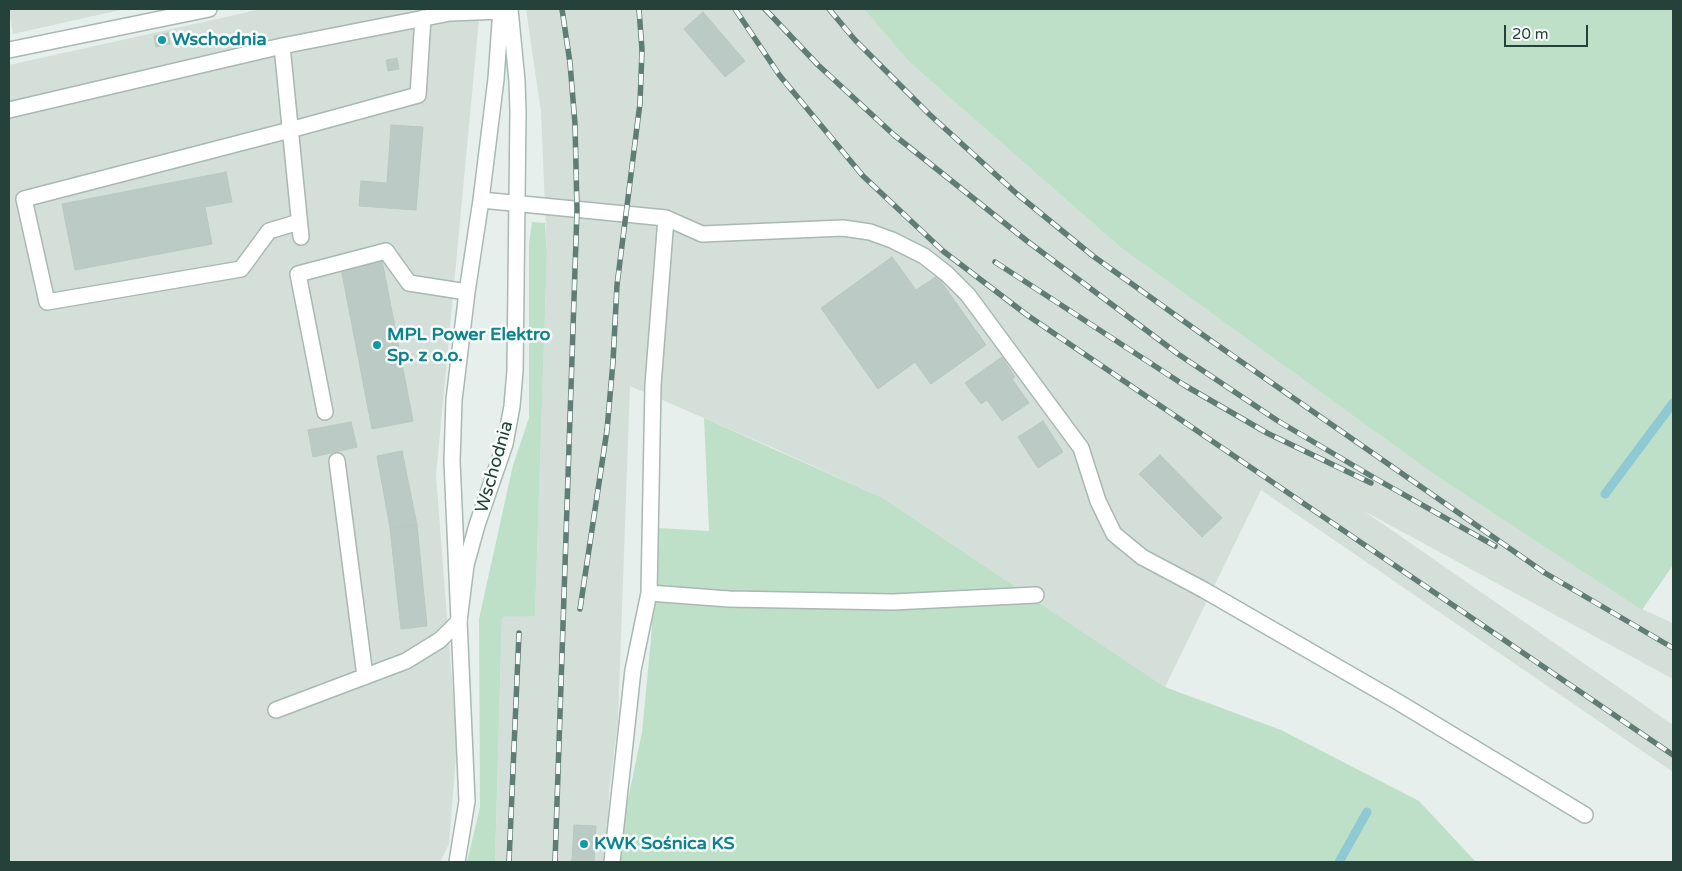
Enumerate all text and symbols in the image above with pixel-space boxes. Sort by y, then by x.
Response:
scale bar [1507,15,1591,47]
text: 20 m [1512,25,1549,43]
place label: Wschodnia [172,29,267,51]
marker: Wschodnia [156,34,168,46]
place label: MPL Power Elektro Sp. z o.o. [387,324,550,366]
marker: MPL Power Elektro Sp. z o.o. [371,339,383,351]
street label: Wschodnia [472,419,518,515]
place label: KWK Sośnica KS [594,833,735,855]
marker: KWK Sośnica KS [578,838,590,850]

